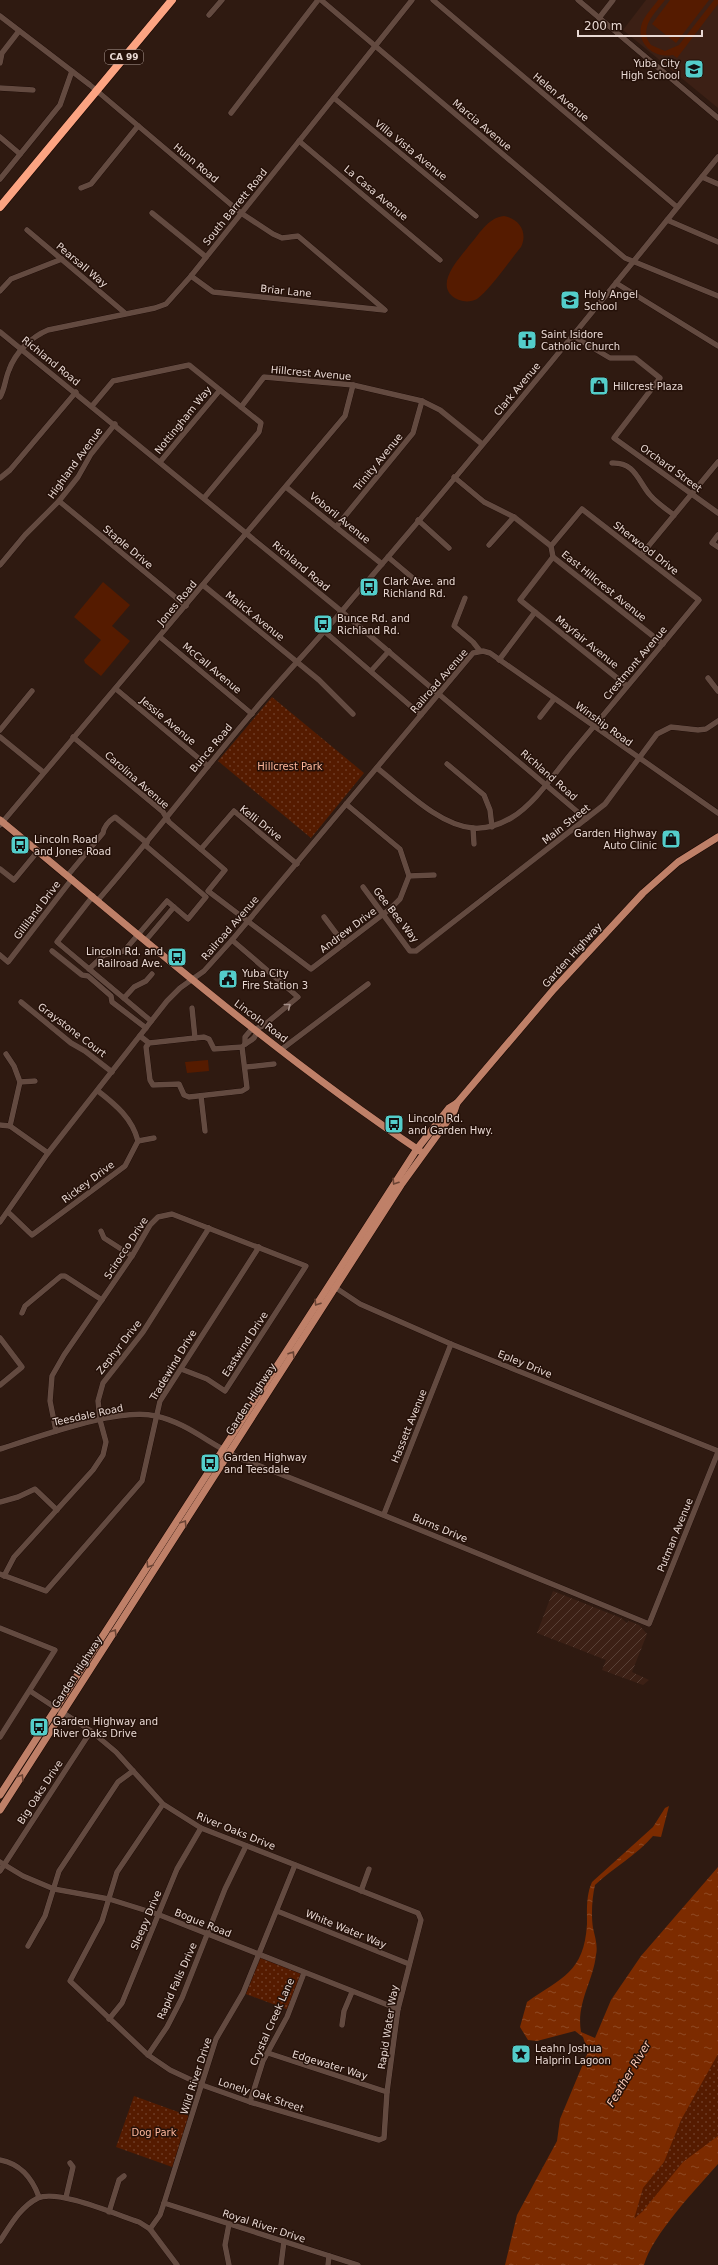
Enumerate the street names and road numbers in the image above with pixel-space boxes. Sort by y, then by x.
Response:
road number: CA 99 [105,50,143,64]
street label: Helen Avenue [531,71,591,123]
street label: Marcia Avenue [450,97,514,153]
street label: Villa Vista Avenue [373,118,449,182]
street label: Hunn Road [171,141,221,185]
street label: La Casa Avenue [342,163,410,223]
street label: South Barrett Road [201,166,269,248]
street label: Pearsall Way [54,240,110,290]
street label: Briar Lane [260,283,312,299]
street label: Richland Road [20,334,82,388]
street label: Clark Avenue [492,360,542,418]
street label: Hillcrest Avenue [270,364,352,382]
street label: Nottingham Way [152,384,214,456]
street label: Highland Avenue [46,425,104,501]
street label: Trinity Avenue [351,431,405,494]
street label: Orchard Street [638,442,704,494]
street label: Voboril Avenue [308,490,372,546]
street label: Sherwood Drive [611,519,681,577]
street label: Staple Drive [101,523,155,571]
street label: Richland Road [270,539,332,593]
street label: East Hillcrest Avenue [559,548,649,624]
street label: Jones Road [154,578,199,628]
street label: Malick Avenue [224,589,286,643]
street label: Mayfair Avenue [553,613,621,671]
street label: Crestmont Avenue [601,624,669,702]
street label: McCall Avenue [180,640,244,696]
street label: Railroad Avenue [408,647,470,715]
street label: Jessie Avenue [137,694,198,747]
street label: Winship Road [573,700,635,748]
street label: Bunce Road [188,722,234,774]
street label: Richland Road [518,747,580,803]
street label: Carolina Avenue [103,749,171,811]
street label: Main Street [540,802,592,846]
street label: Kelli Drive [238,803,284,843]
street label: Gilliland Drive [11,879,63,941]
street label: Gee Bee Way [371,885,421,945]
street label: Railroad Avenue [199,894,261,962]
street label: Andrew Drive [318,905,378,955]
street label: Garden Highway [540,920,604,990]
street label: Lincoln Road [232,997,290,1045]
street label: Graystone Court [36,1001,108,1059]
street label: Rickey Drive [60,1159,116,1205]
street label: Scirocco Drive [102,1215,150,1281]
street label: Eastwind Drive [220,1310,270,1378]
street label: Zephyr Drive [94,1318,144,1376]
street label: Tradewind Drive [147,1328,199,1403]
street label: Epley Drive [496,1348,554,1380]
street label: Garden Highway [224,1361,278,1437]
street label: Hassett Avenue [389,1388,429,1464]
street label: Teesdale Road [51,1402,124,1428]
street label: Putman Avenue [655,1496,695,1574]
street label: Burns Drive [411,1512,469,1544]
street label: Garden Highway [50,1634,104,1710]
street label: Big Oaks Drive [15,1758,65,1826]
street label: River Oaks Drive [195,1810,277,1852]
street label: Sleepy Drive [129,1889,163,1951]
street label: Bogue Road [173,1907,233,1939]
street label: White Water Way [304,1908,388,1950]
street label: Rapid Falls Drive [155,1941,199,2021]
street label: Crystal Creek Lane [248,1977,296,2067]
street label: Rapid Water Way [376,1984,400,2070]
street label: Wild River Drive [178,2036,214,2116]
street label: Edgewater Way [291,2048,369,2082]
street label: Lonely Oak Street [217,2076,305,2114]
street label: Royal River Drive [221,2207,307,2245]

